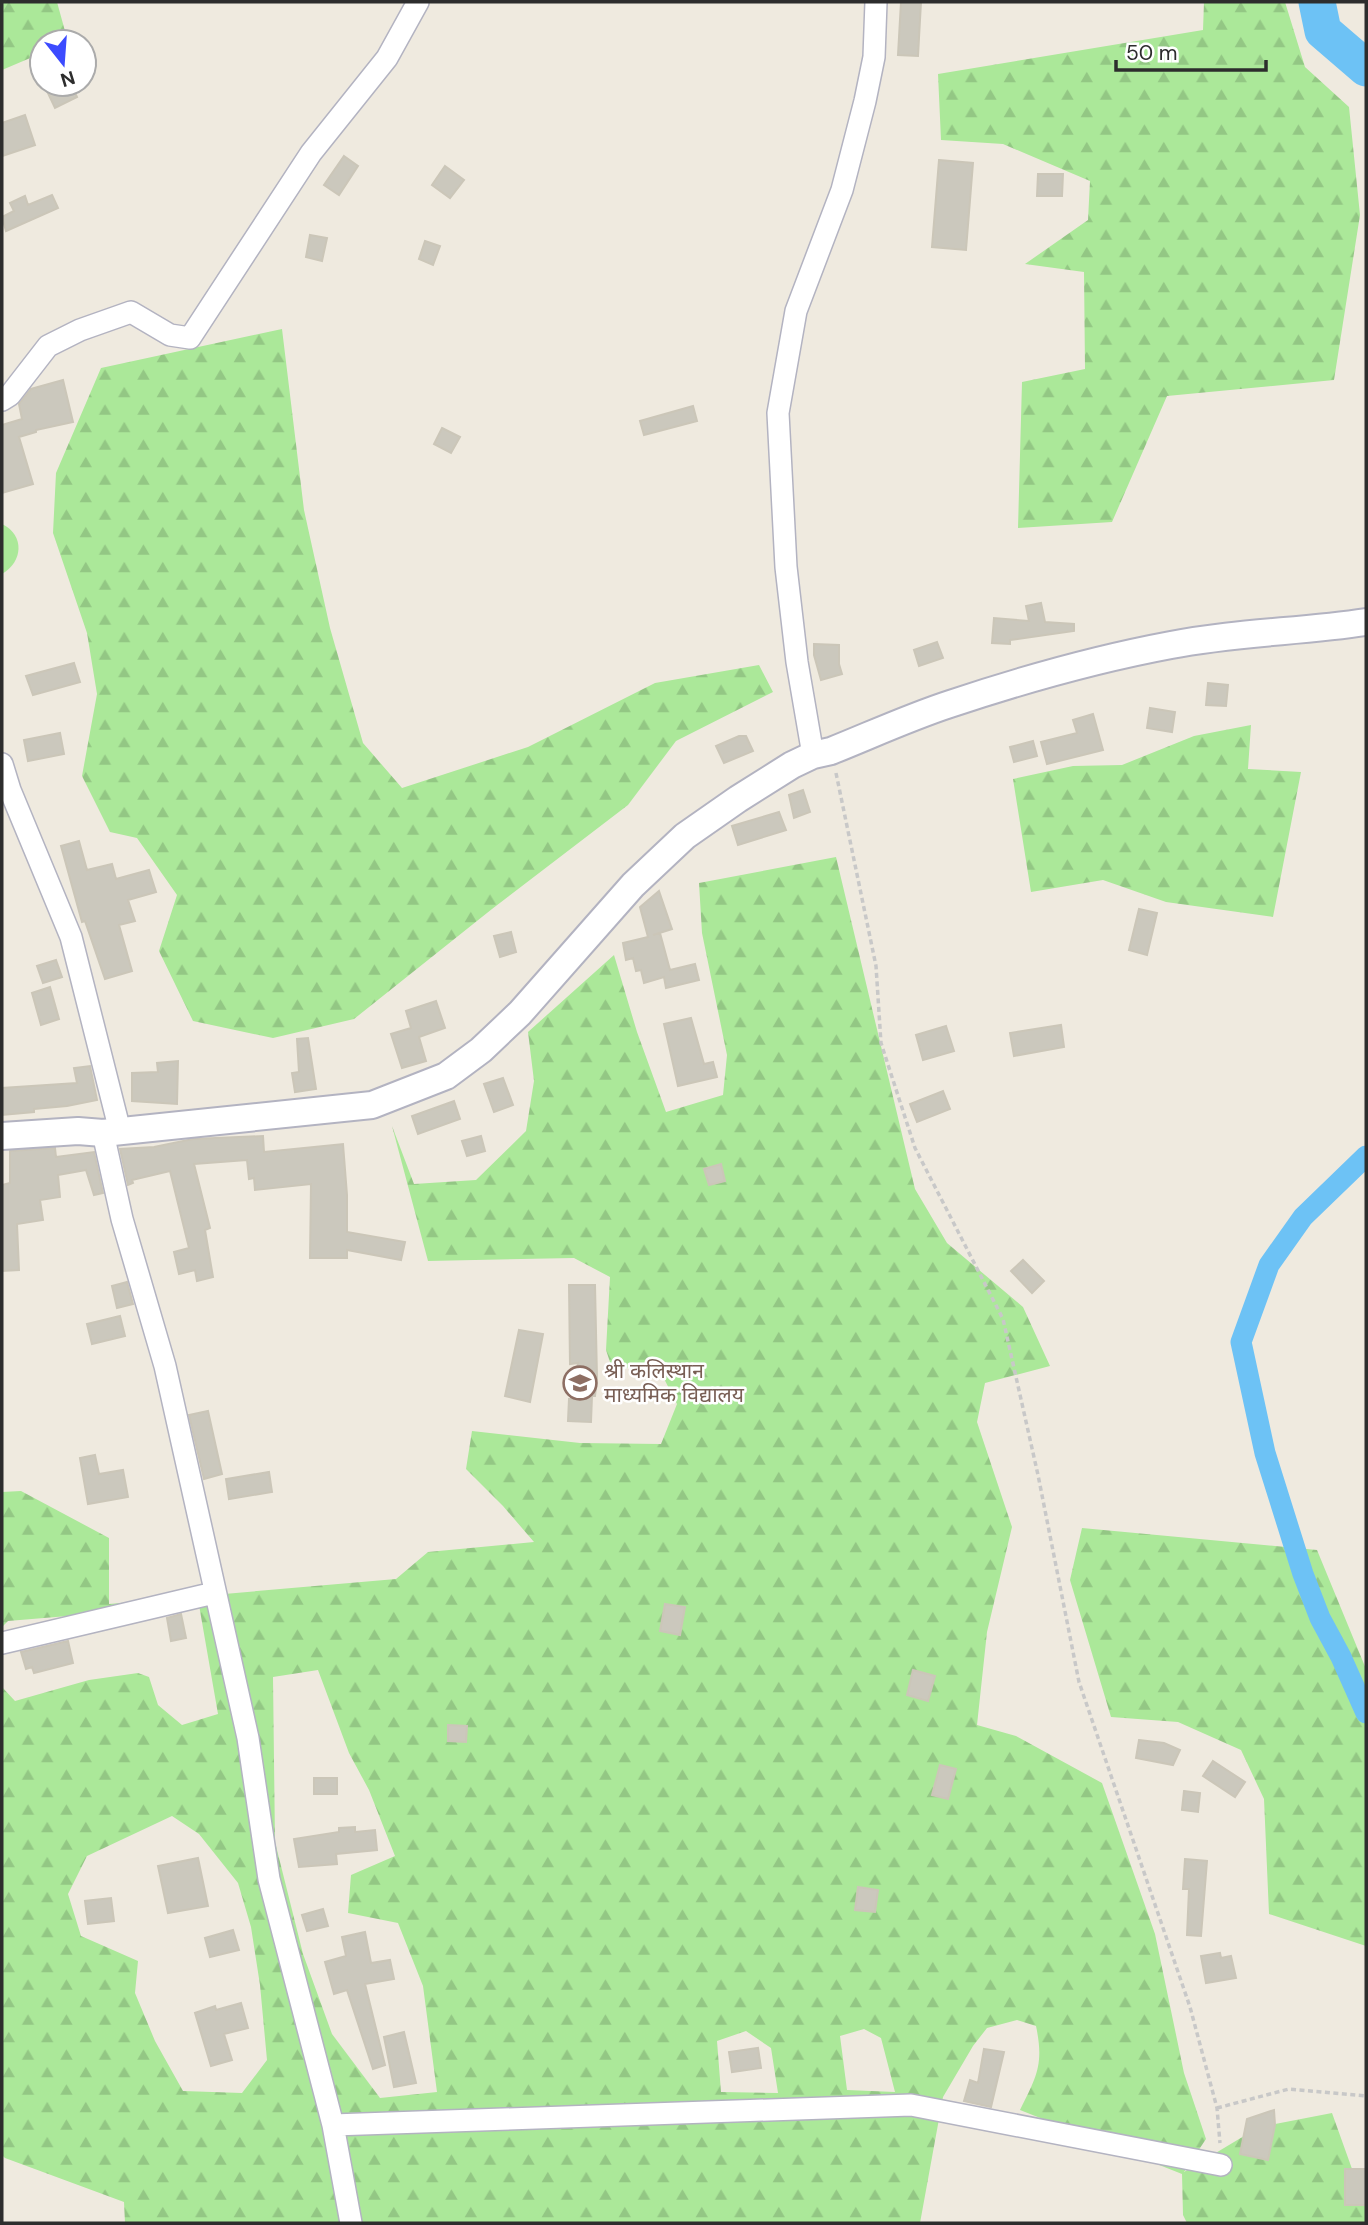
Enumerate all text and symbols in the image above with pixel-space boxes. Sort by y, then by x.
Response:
north arrow [28,28,98,98]
scale bar [1116,28,1266,72]
text: 50 m [1126,39,1177,67]
text: N [58,65,78,93]
place label: श्री कलिस्थान माध्यमिक विद्यालय [604,1357,745,1409]
school or university icon: श्री कलिस्थान माध्यमिक विद्यालय [561,1364,599,1402]

